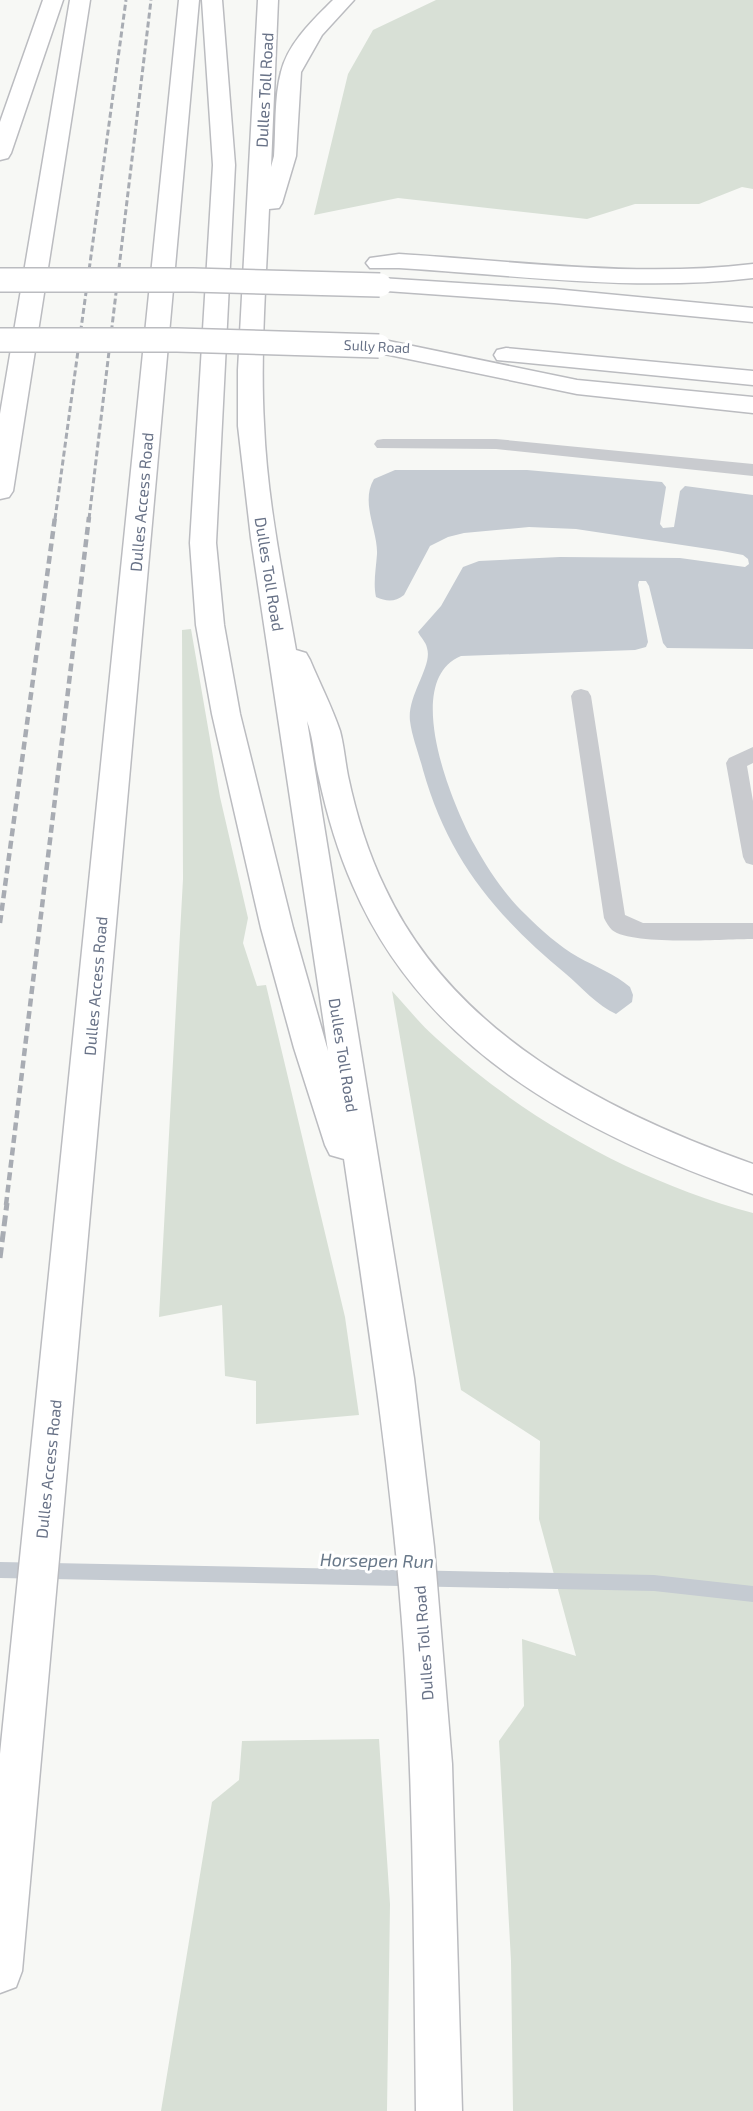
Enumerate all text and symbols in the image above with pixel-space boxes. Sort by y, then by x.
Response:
street label: Dulles Toll Road [251,32,277,148]
street label: Sully Road [343,336,411,356]
street label: Dulles Access Road [125,432,157,572]
street label: Dulles Toll Road [252,516,288,632]
street label: Dulles Access Road [79,916,111,1056]
street label: Dulles Toll Road [326,997,362,1113]
street label: Dulles Access Road [31,1399,65,1539]
water label: Horsepen Run [320,1548,434,1572]
street label: Dulles Toll Road [410,1585,436,1701]

